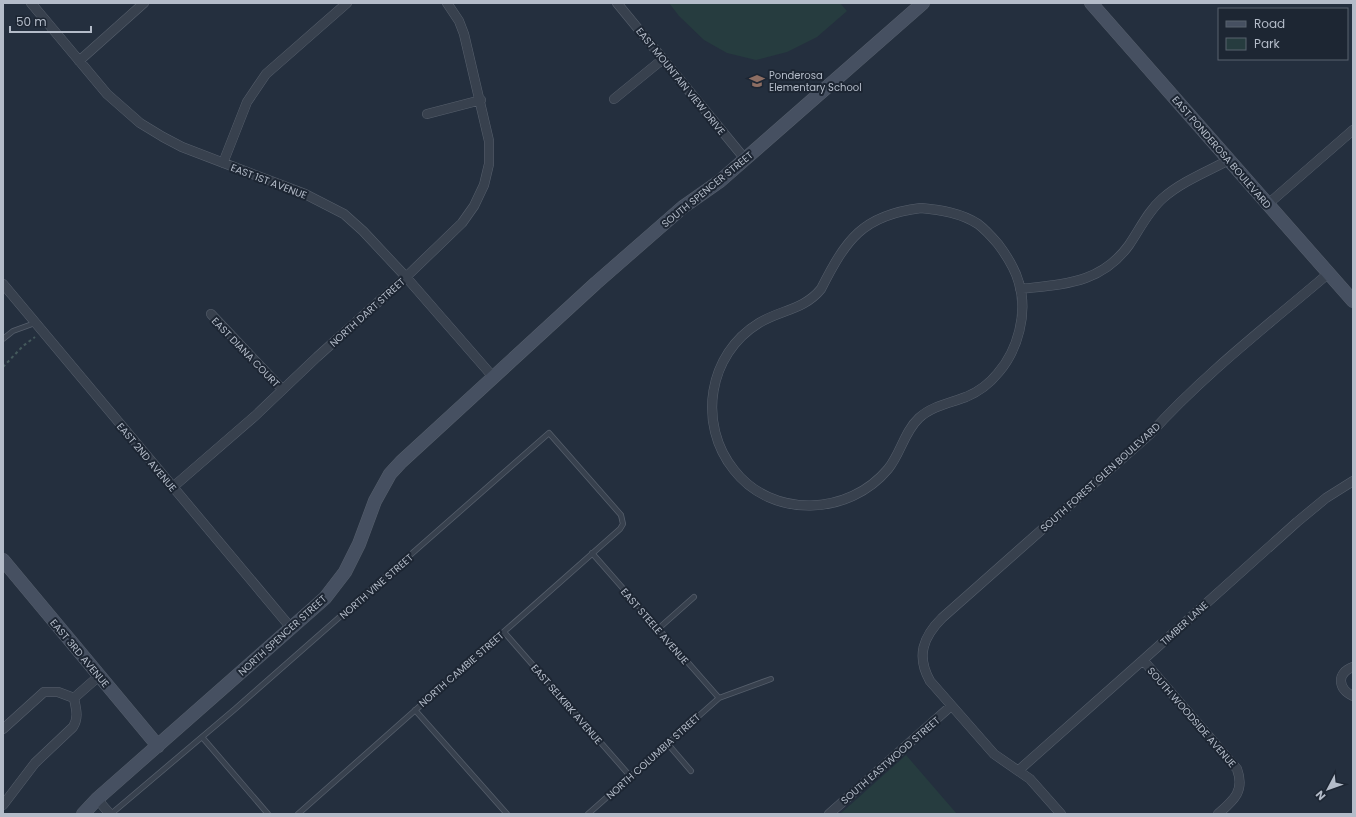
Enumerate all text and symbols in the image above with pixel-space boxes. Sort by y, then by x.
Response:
scale bar [10,8,91,34]
legend [1218,8,1348,60]
text: 50 m [16,13,47,30]
text: Road [1254,15,1285,32]
street label: EAST MOUNTAIN VIEW DRIVE [632,24,729,138]
text: Park [1254,35,1281,52]
place label: Ponderosa Elementary School [769,68,862,95]
school or university icon: Ponderosa Elementary School [748,72,766,90]
street label: EAST PONDEROSA BOULEVARD [1168,93,1275,212]
street label: SOUTH SPENCER STREET [658,147,757,231]
street label: EAST 1ST AVENUE [229,160,309,203]
street label: NORTH DART STREET [326,274,409,350]
street label: EAST DIANA COURT [208,314,284,391]
street label: SOUTH FOREST GLEN BOULEVARD [1037,419,1164,536]
street label: EAST 2ND AVENUE [113,420,180,495]
street label: NORTH VINE STREET [336,550,417,623]
street label: EAST STEELE AVENUE [617,585,692,668]
street label: NORTH SPENCER STREET [235,591,330,679]
street label: TIMBER LANE [1157,598,1212,649]
street label: EAST 3RD AVENUE [47,616,113,691]
street label: NORTH CAMBIE STREET [415,628,508,711]
street label: EAST SELKIRK AVENUE [528,661,606,748]
street label: SOUTH WOODSIDE AVENUE [1144,664,1240,771]
street label: NORTH COLUMBIA STREET [603,710,704,803]
street label: SOUTH EASTWOOD STREET [838,713,944,808]
north arrow [1308,769,1348,809]
text: N [1312,787,1329,804]

